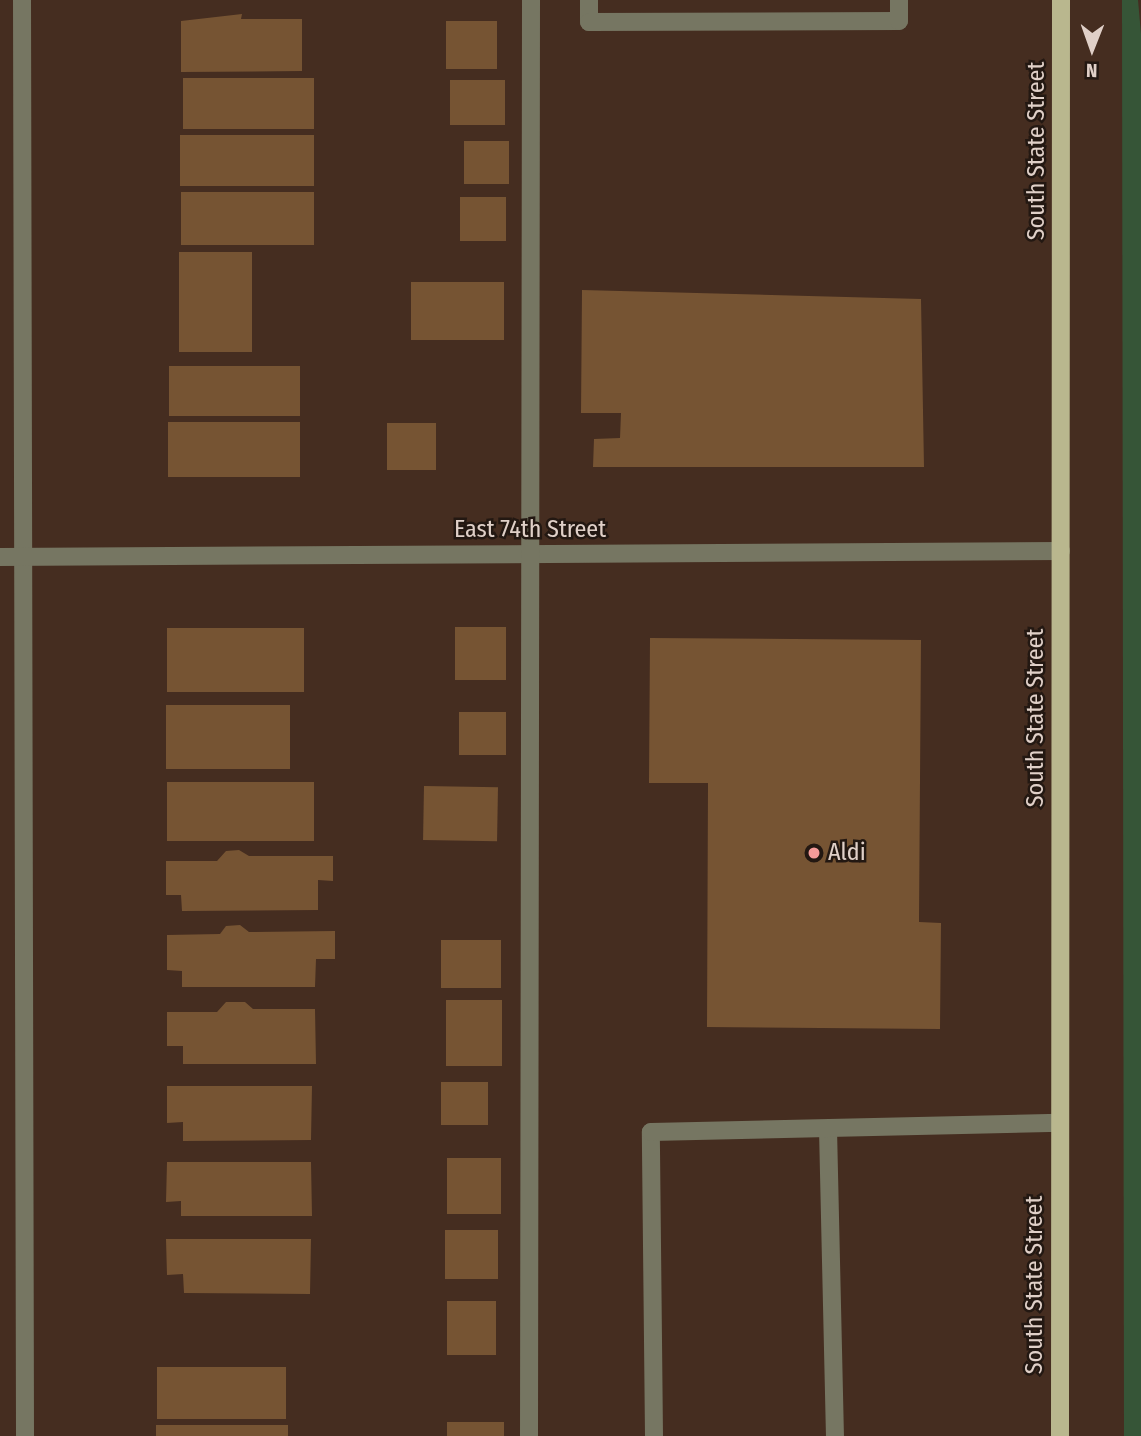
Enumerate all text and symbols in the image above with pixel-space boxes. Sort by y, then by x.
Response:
north arrow [1057,14,1127,84]
text: N [1086,59,1098,82]
street label: South State Street [1023,62,1051,240]
street label: East 74th Street [454,516,606,544]
street label: South State Street [1022,629,1050,807]
place label: Aldi [828,839,866,867]
marker: Aldi [806,845,822,861]
street label: South State Street [1021,1196,1049,1374]

